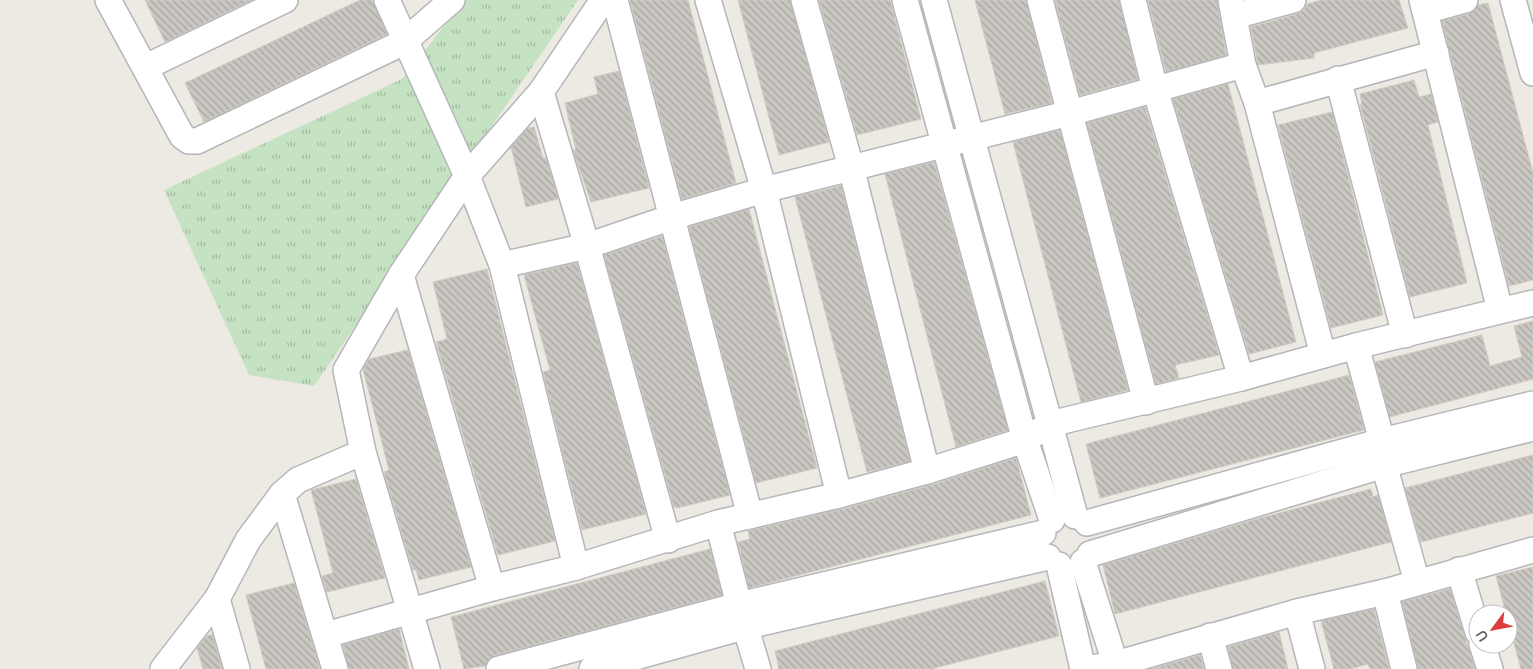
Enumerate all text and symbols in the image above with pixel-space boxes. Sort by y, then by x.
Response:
north arrow [1468,604,1518,654]
text: U [1471,627,1492,645]

